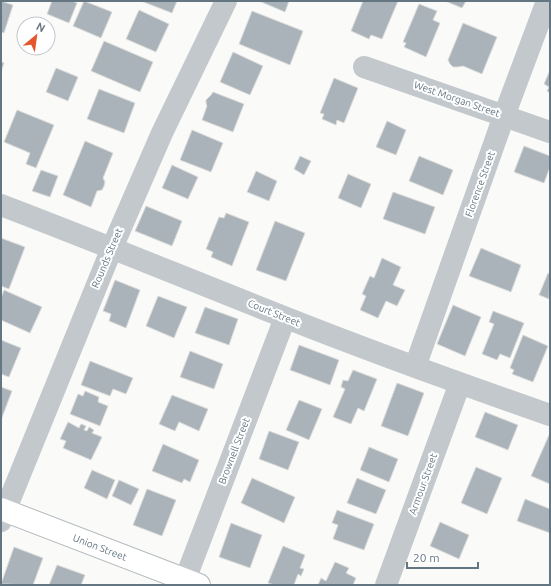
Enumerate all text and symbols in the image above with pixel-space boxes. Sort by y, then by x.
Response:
north arrow [16,16,56,56]
text: N [34,20,47,34]
street label: West Morgan Street [413,79,502,119]
street label: Florence Street [463,150,497,218]
street label: Rounds Street [89,226,125,290]
street label: Court Street [246,297,302,329]
street label: Brownell Street [216,416,252,486]
street label: Armour Street [407,452,439,516]
street label: Union Street [71,532,129,562]
scale bar [407,544,478,570]
text: 20 m [413,551,440,564]

